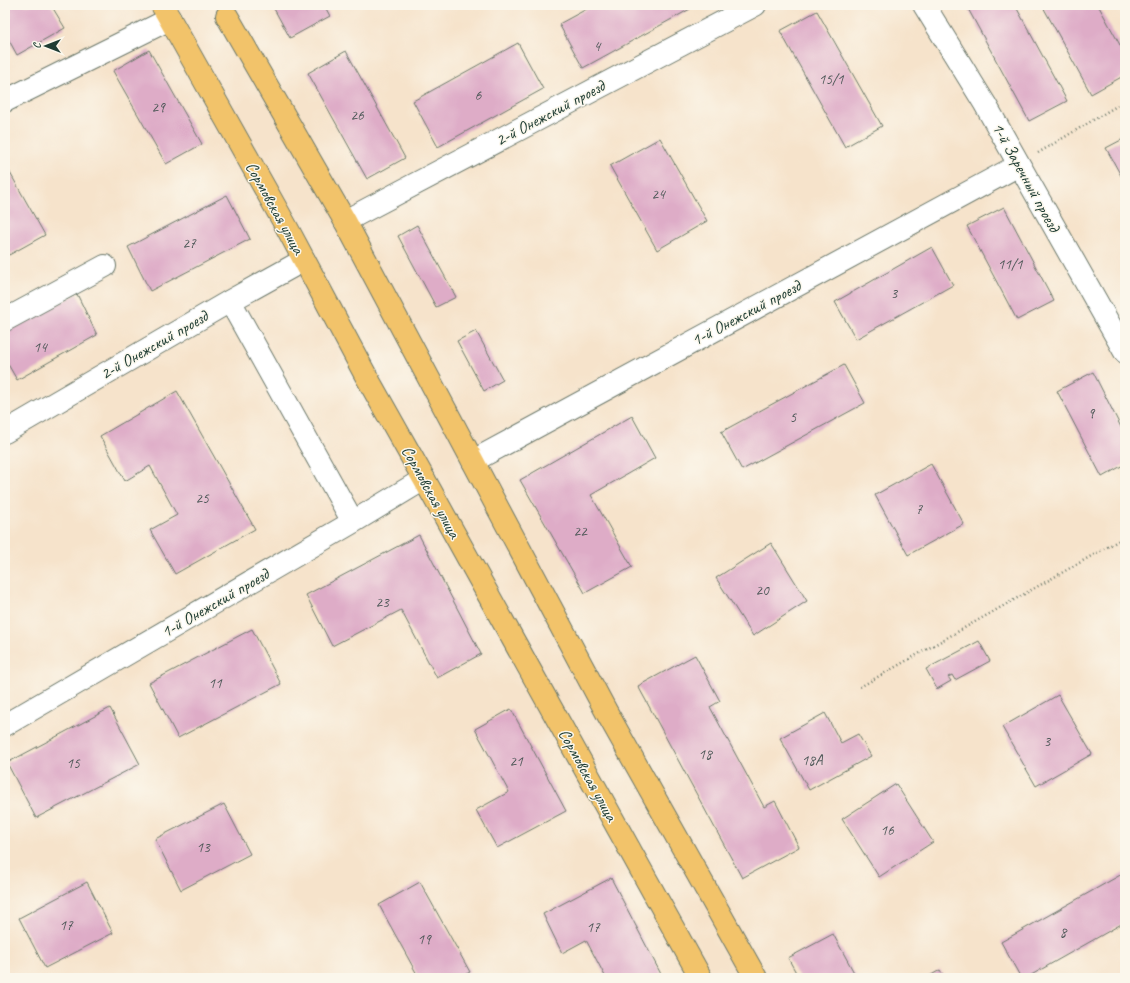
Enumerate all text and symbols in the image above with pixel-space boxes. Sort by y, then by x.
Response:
north arrow [26,26,66,66]
house number: 4 [594,37,602,56]
text: С [29,42,43,49]
house number: 15/1 [818,70,845,89]
street label: 2-й Онежский проезд [492,74,610,151]
house number: 6 [475,86,483,105]
house number: 29 [151,98,166,117]
house number: 26 [350,106,365,125]
street label: 1-й Заречный проезд [987,119,1066,237]
street label: Сормовская улица [241,158,310,259]
house number: 24 [651,185,666,204]
house number: 27 [182,234,197,253]
house number: 11/1 [997,255,1024,274]
street label: 1-й Онежский проезд [688,274,806,351]
house number: 3 [891,284,899,303]
street label: 2-й Онежский проезд [96,305,213,384]
house number: 14 [33,338,48,357]
house number: 9 [1088,404,1096,423]
house number: 5 [790,408,798,427]
street label: Сормовская улица [397,442,466,543]
house number: 25 [195,489,210,508]
house number: 7 [916,500,924,519]
house number: 22 [573,522,588,541]
street label: 1-й Онежский проезд [157,563,274,642]
house number: 20 [755,581,770,600]
house number: 23 [375,593,390,612]
house number: 11 [208,674,223,693]
street label: Сормовская улица [554,725,623,826]
house number: 3 [1044,732,1052,751]
house number: 18 [698,745,713,764]
house number: 18А [801,751,824,770]
house number: 21 [509,752,524,771]
house number: 15 [66,754,81,773]
house number: 16 [880,821,895,840]
house number: 13 [196,838,211,857]
house number: 17 [59,916,74,935]
house number: 17 [586,918,601,937]
house number: 8 [1060,923,1068,942]
house number: 19 [417,930,432,949]

